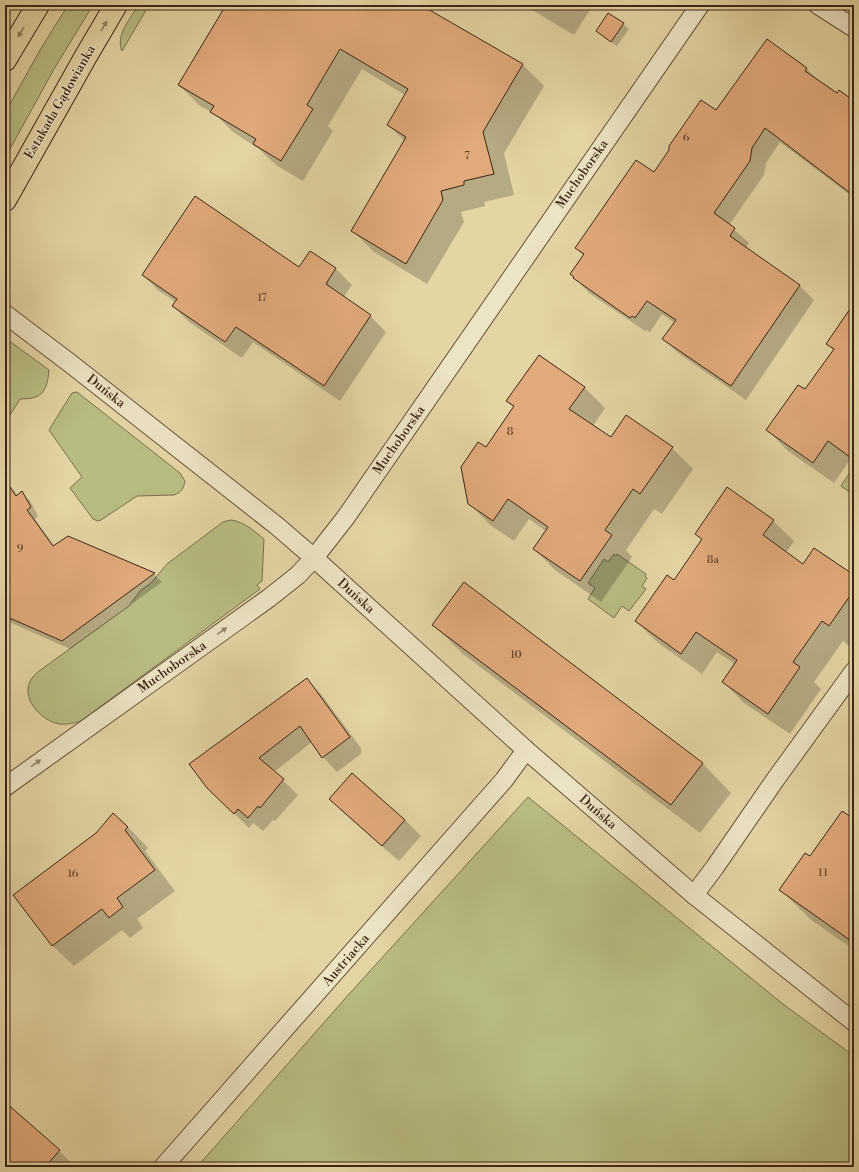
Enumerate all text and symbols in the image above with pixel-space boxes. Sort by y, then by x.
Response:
one-way arrow [100,21,108,31]
one-way arrow [18,26,25,38]
street label: Estakada Gądowianka [21,42,99,162]
house number: 6 [683,131,690,145]
street label: Muchoborska [552,136,612,211]
house number: 7 [464,149,470,163]
house number: 17 [257,291,267,305]
street label: Duńska [83,371,129,411]
street label: Muchoborska [369,402,429,477]
house number: 8 [507,425,514,439]
house number: 9 [17,542,24,556]
house number: 8a [707,553,720,567]
street label: Duńska [334,575,378,617]
one-way arrow [217,627,228,636]
street label: Muchoborska [135,637,210,697]
house number: 10 [510,648,522,662]
one-way arrow [31,759,42,768]
street label: Duńska [576,791,620,833]
house number: 11 [818,866,828,880]
house number: 16 [67,867,79,881]
street label: Austriacka [318,930,373,990]

